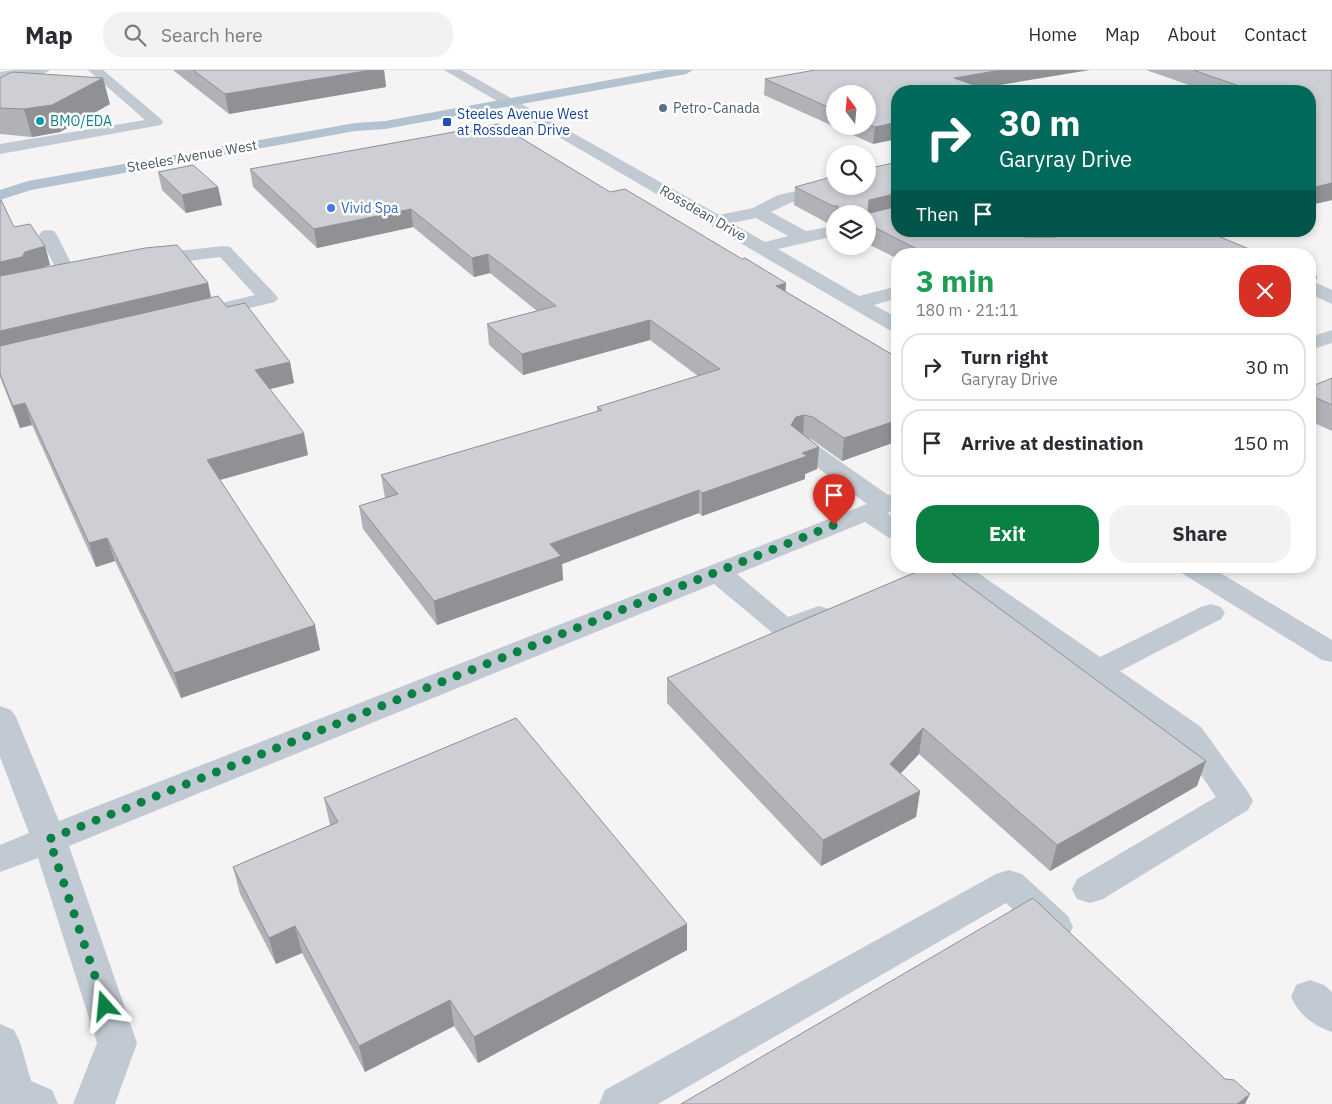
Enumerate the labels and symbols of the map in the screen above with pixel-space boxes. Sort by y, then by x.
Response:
north arrow [826,85,876,135]
place label: Petro-Canada [673,99,760,117]
marker: Petro-Canada [657,102,669,114]
place label: Steeles Avenue West at Rossdean Drive [457,105,589,139]
place label: BMO/EDA [50,112,112,130]
marker: BMO/EDA [34,115,46,127]
marker: Steeles Avenue West at Rossdean Drive [441,116,453,128]
street label: Steeles Avenue West [126,136,258,176]
street label: Rossdean Drive [656,181,750,245]
place label: Vivid Spa [341,199,399,217]
marker: Vivid Spa [325,202,337,214]
pin [813,474,855,525]
position arrow [78,979,130,1031]

